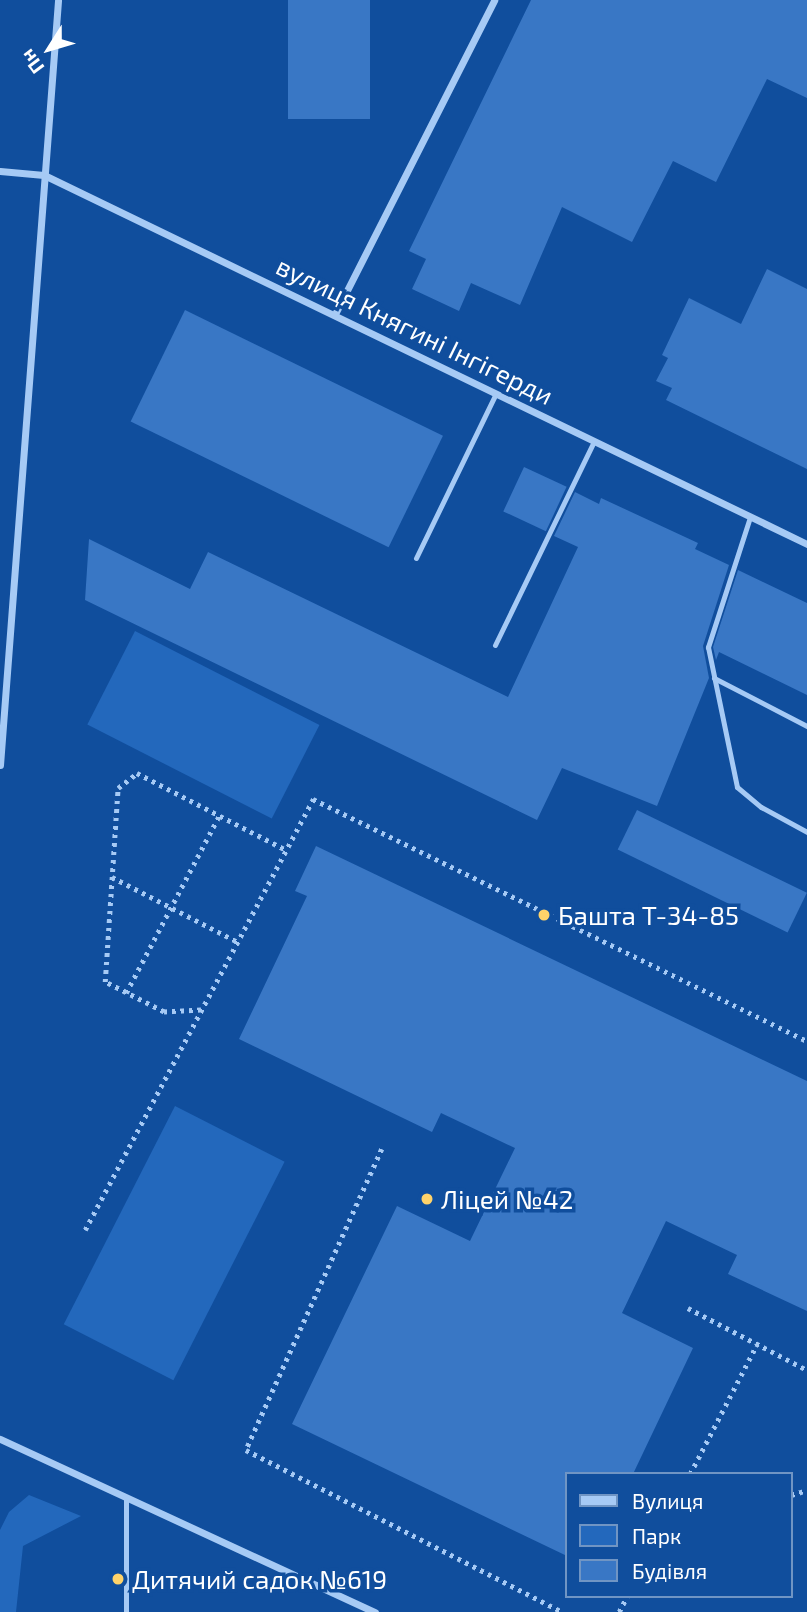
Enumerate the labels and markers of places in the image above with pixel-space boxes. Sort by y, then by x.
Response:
place label: Башта Т-34-85 [558,899,739,931]
marker: Башта Т-34-85 [536,907,552,923]
place label: Ліцей №42 [441,1183,573,1215]
marker: Ліцей №42 [419,1191,435,1207]
place label: Дитячий садок №619 [132,1563,387,1595]
marker: Дитячий садок №619 [110,1571,126,1587]

